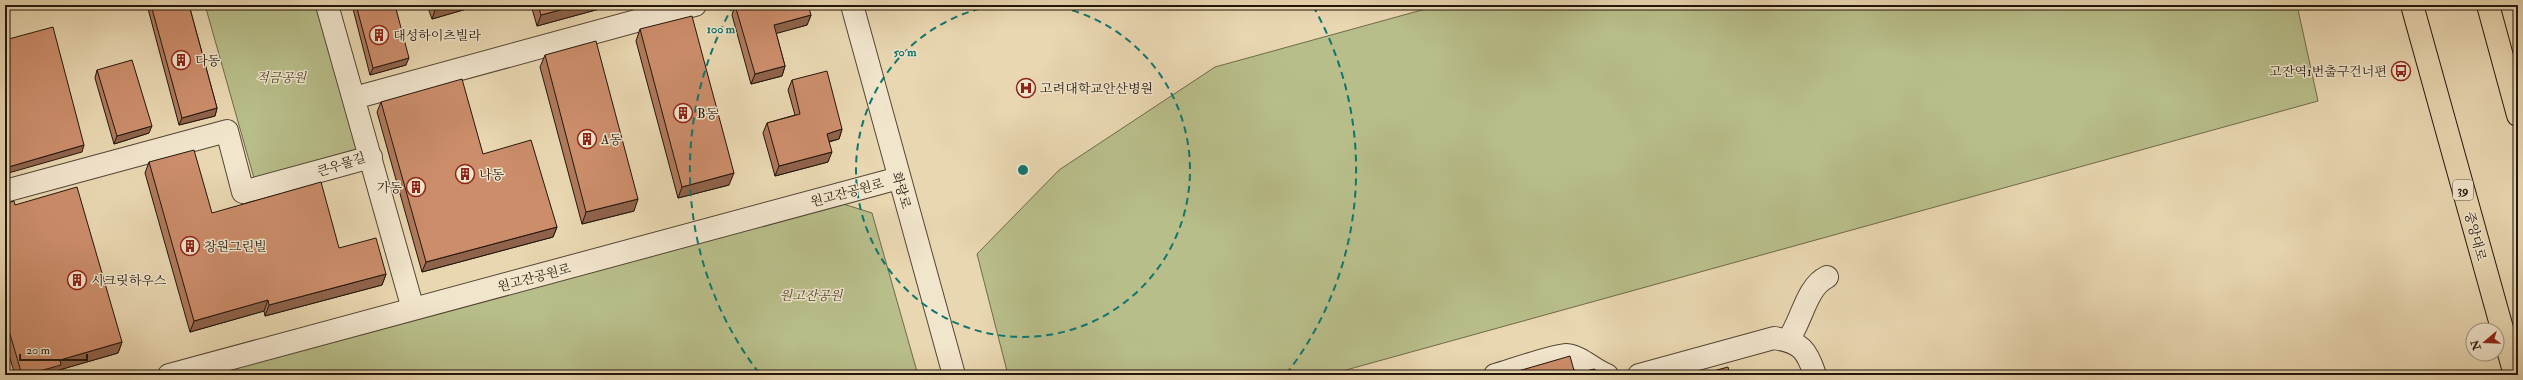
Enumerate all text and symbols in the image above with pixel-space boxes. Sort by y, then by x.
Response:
text: 100 m [707,22,736,37]
building icon: 대성하이츠빌라 [368,24,390,46]
place label: 대성하이츠빌라 [393,28,481,44]
text: 50 m [893,45,917,60]
building icon: 다동 [170,49,192,71]
place label: 다동 [195,53,221,69]
bus stop icon: 고잔역1번출구건너편 [2390,60,2412,82]
place label: 고잔역1번출구건너편 [2269,64,2387,80]
park label: 적금공원 [256,70,308,86]
hospital icon: 고려대학교안산병원 [1015,77,1037,99]
place label: 고려대학교안산병원 [1040,81,1153,97]
building icon: B동 [672,102,694,124]
place label: B동 [697,106,719,122]
building icon: A동 [576,128,598,150]
place label: A동 [600,132,622,148]
street label: 큰우물길 [315,150,368,180]
building icon: 나동 [454,163,476,185]
centre of rings [1016,163,1030,177]
place label: 나동 [479,167,505,183]
street label: 화랑로 [888,170,914,211]
street label: 원고잔공원로 [809,175,886,210]
building icon: 가동 [405,176,427,198]
place label: 가동 [377,180,402,196]
road number: 39 [2453,180,2473,200]
street label: 중앙대로 [2461,210,2489,263]
building icon: 창원그린빌 [179,235,201,257]
place label: 창원그린빌 [204,239,267,255]
street label: 원고잔공원로 [496,260,573,295]
building icon: 시크릿하우스 [66,269,88,291]
place label: 시크릿하우스 [91,273,167,289]
park label: 원고잔공원 [780,288,844,304]
north arrow [2465,322,2505,362]
scale bar [20,336,87,362]
text: N [2468,337,2484,353]
text: 20 m [26,343,51,358]

